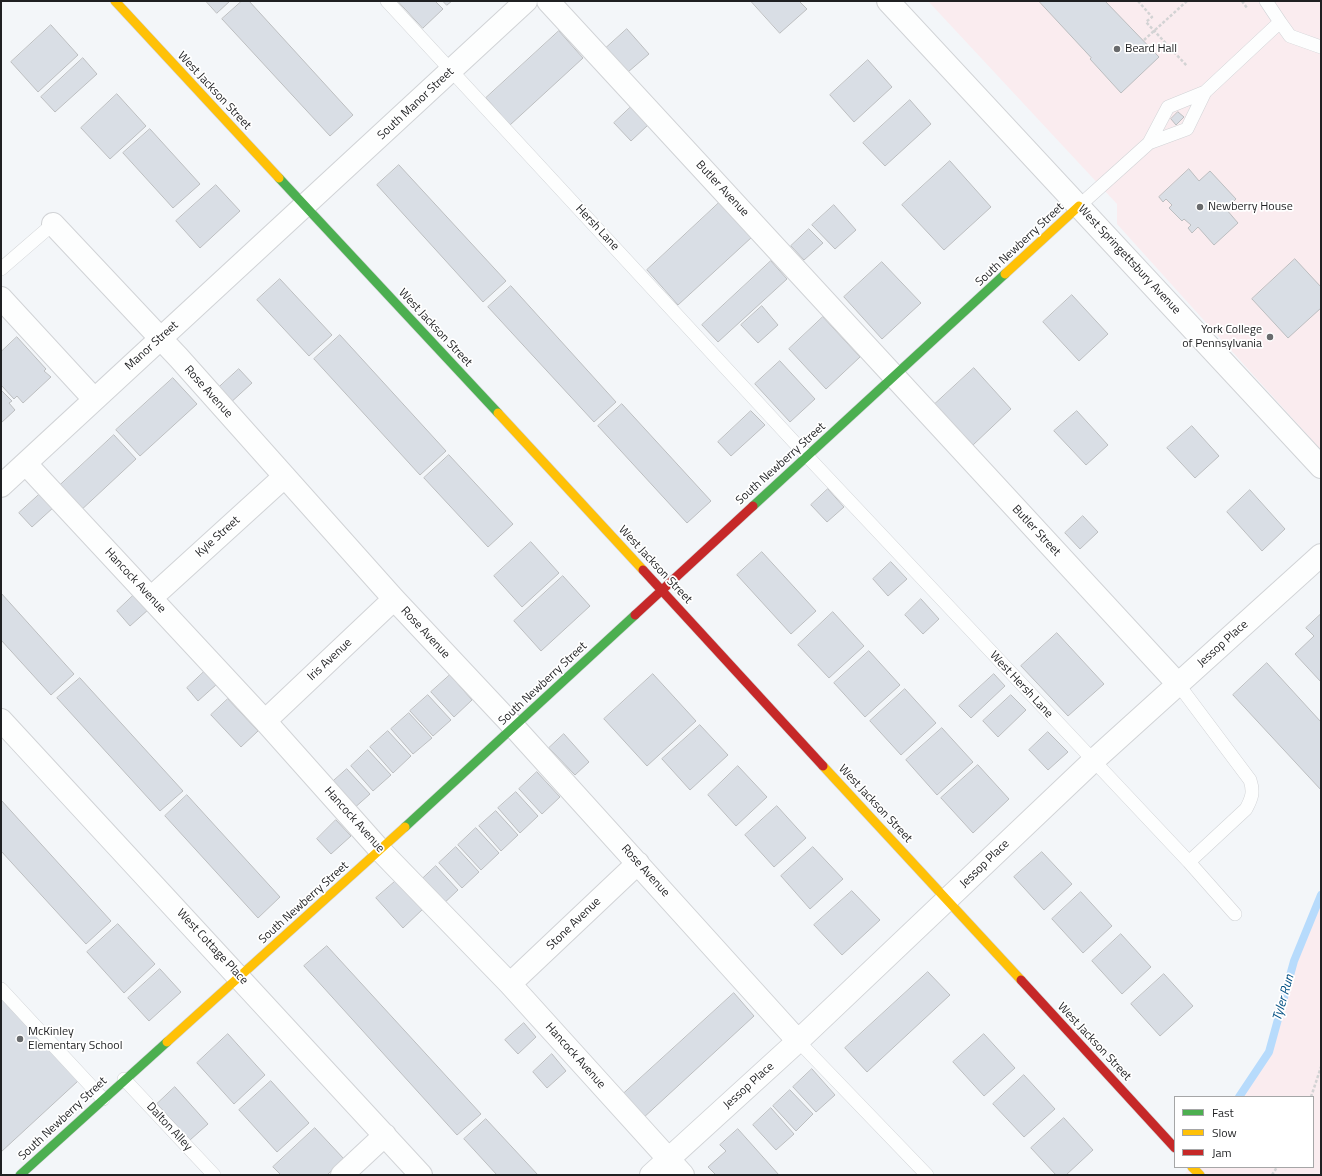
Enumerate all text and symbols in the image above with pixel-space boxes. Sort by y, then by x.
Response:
place label: Beard Hall [1125,42,1177,56]
marker: Beard Hall [1112,44,1122,54]
street label: West Jackson Street [174,49,254,133]
street label: South Manor Street [375,65,457,143]
street label: Butler Avenue [692,158,752,220]
street label: South Newberry Street [973,200,1067,290]
place label: Newberry House [1208,200,1293,214]
street label: Hersh Lane [572,202,622,254]
street label: West Springettsbury Avenue [1075,202,1183,318]
marker: Newberry House [1195,202,1205,212]
street label: West Jackson Street [395,286,475,370]
street label: Manor Street [122,318,182,374]
place label: York College of Pennsylvania [1182,323,1262,351]
marker: York College of Pennsylvania [1265,332,1275,342]
street label: Rose Avenue [181,363,235,421]
street label: South Newberry Street [733,420,829,508]
street label: Butler Street [1009,502,1063,560]
street label: Kyle Street [193,513,243,561]
street label: West Jackson Street [615,523,695,607]
street label: Hancock Avenue [101,546,169,616]
street label: Rose Avenue [397,604,453,662]
street label: Jessop Place [1195,618,1251,670]
street label: Iris Avenue [305,636,355,684]
street label: South Newberry Street [496,639,590,729]
street label: West Hersh Lane [986,649,1056,721]
street label: West Jackson Street [835,762,915,846]
street label: Hancock Avenue [321,784,387,856]
street label: Jessop Place [957,837,1013,891]
street label: Rose Avenue [618,842,672,900]
street label: South Newberry Street [256,859,352,947]
street label: Stone Avenue [544,895,604,953]
street label: West Cottage Place [173,906,251,988]
water label: Tyler Run [1270,973,1298,1023]
street label: West Jackson Street [1054,1000,1134,1084]
street label: Hancock Avenue [542,1020,608,1092]
place label: McKinley Elementary School [28,1025,122,1053]
marker: McKinley Elementary School [15,1034,25,1044]
street label: Jessop Place [721,1060,777,1112]
street label: South Newberry Street [16,1074,110,1164]
legend [1174,1096,1314,1168]
street label: Dalton Alley [143,1100,195,1154]
text: Fast [1212,1103,1234,1122]
text: Slow [1212,1123,1237,1142]
text: Jam [1212,1143,1232,1162]

